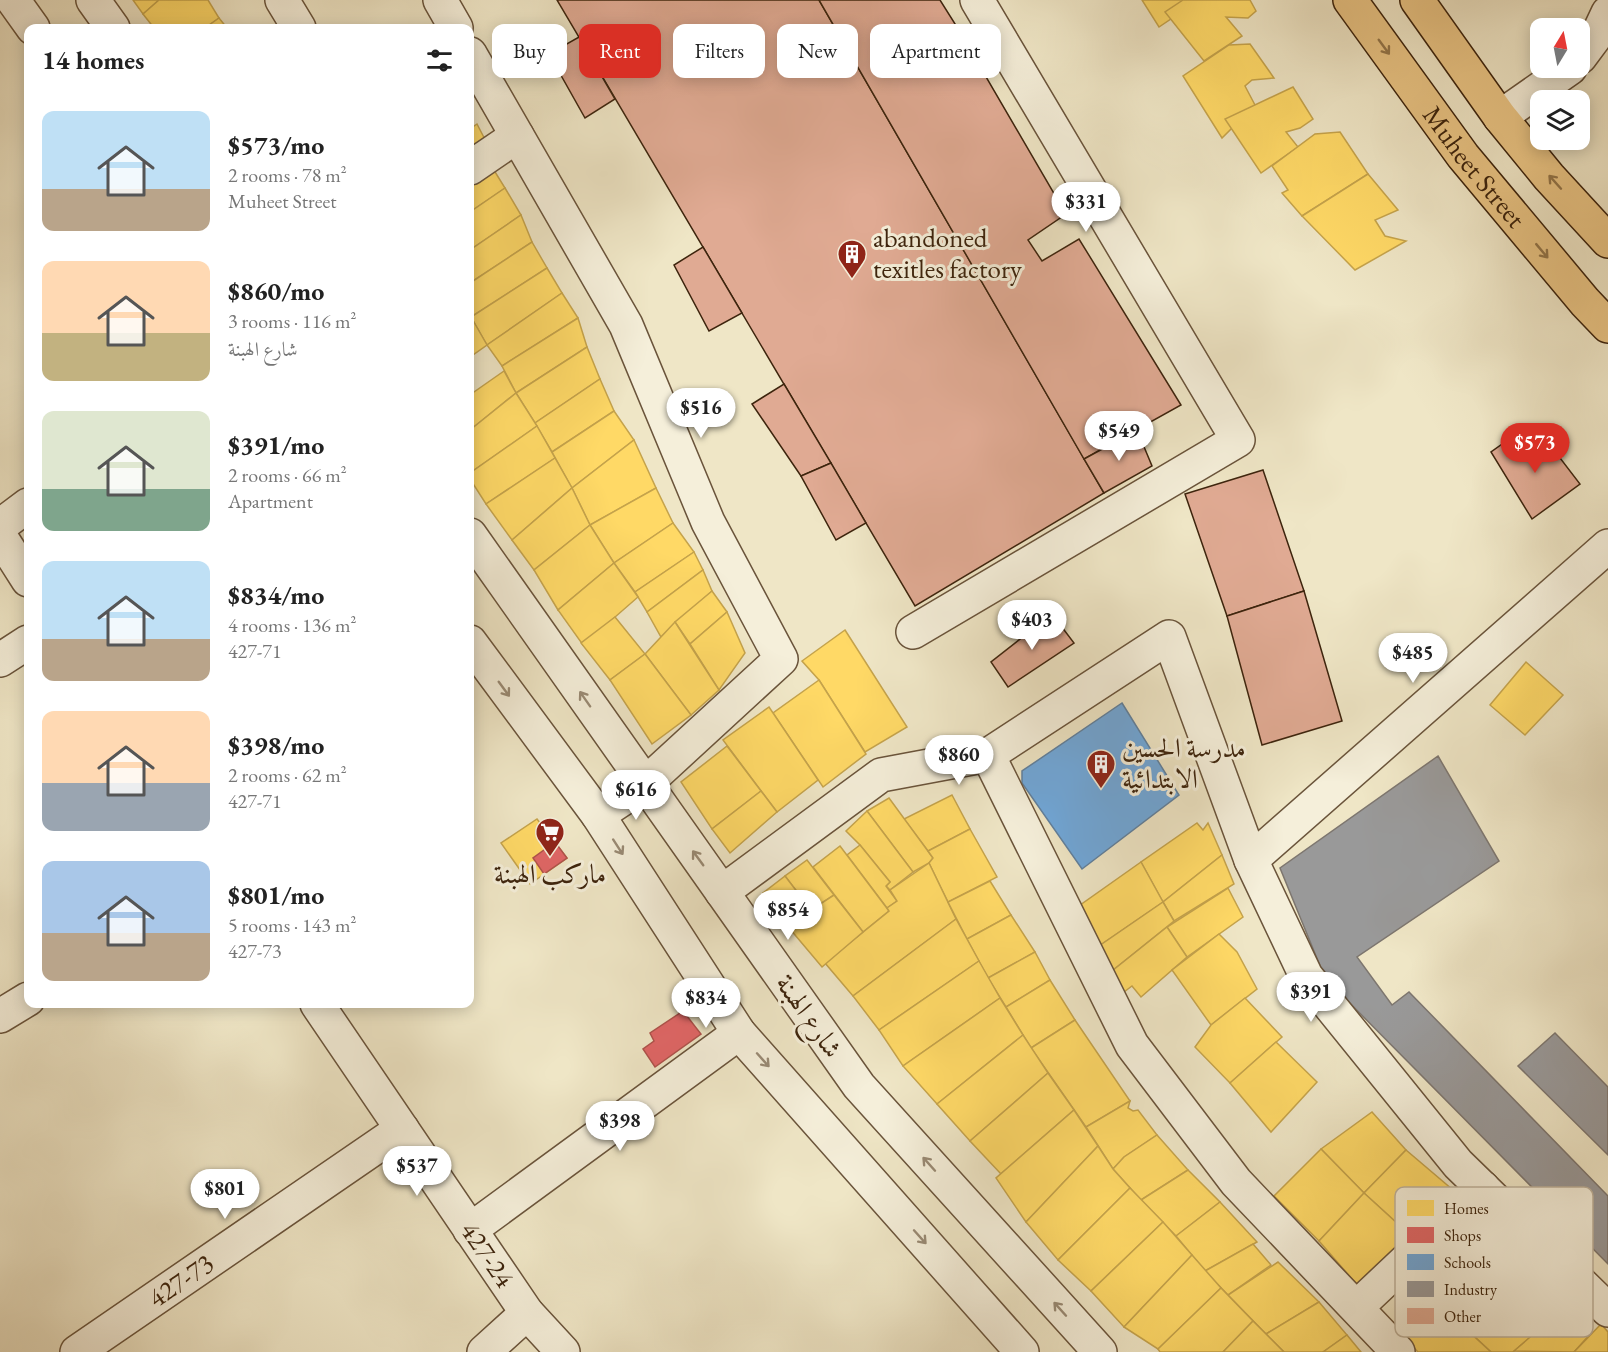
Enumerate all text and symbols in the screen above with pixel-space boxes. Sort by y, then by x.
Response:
north arrow [1530,18,1590,78]
map controls [1530,18,1590,150]
chip: Buy [492,24,567,78]
chip: Rent [579,24,661,78]
chip: Filters [673,24,765,78]
chip: New [777,24,858,78]
chip: Apartment [870,24,1001,78]
one-way arrow [1378,39,1390,55]
text: 14 homes [42,43,144,77]
icon: filters [423,44,456,77]
button: layers [1530,90,1590,150]
street label: Muheet Street [1415,99,1534,235]
text: $573/mo [228,128,324,162]
icon: home [90,135,162,207]
text: 2 rooms · 78 m² [228,162,347,188]
one-way arrow [1548,175,1562,190]
pin: $331 [1050,182,1122,233]
text: Muheet Street [228,188,336,214]
text: $331 [1066,188,1106,214]
place label: abandoned texitles factory [873,220,1022,286]
building icon: abandoned texitles factory [836,238,868,280]
one-way arrow [1536,243,1549,259]
text: $860/mo [228,274,324,308]
icon: home [90,285,162,357]
text: 3 rooms · 116 m² [228,308,356,334]
text: شارع الهبنة [228,336,298,362]
pin: $516 [665,388,737,439]
text: $516 [681,394,721,420]
pin: $549 [1083,411,1155,462]
text: $549 [1099,417,1139,443]
pin: $573 [1499,423,1571,474]
text: $391/mo [228,428,324,462]
text: $573 [1515,429,1555,455]
icon: home [90,435,162,507]
text: 2 rooms · 66 m² [228,462,347,488]
text: Apartment [228,488,313,514]
text: $834/mo [228,578,324,612]
icon: home [90,585,162,657]
pin: $403 [996,600,1068,651]
text: $403 [1012,606,1052,632]
text: 4 rooms · 136 m² [228,612,356,638]
pin: $485 [1377,633,1449,684]
text: 427-71 [228,638,281,664]
text: $485 [1393,639,1433,665]
one-way arrow [498,680,511,696]
one-way arrow [579,692,591,708]
text: $398/mo [228,728,324,762]
place label: مدرسة الحسين الابتدائية [1122,730,1246,796]
icon: home [90,735,162,807]
pin: $860 [923,735,995,786]
text: $860 [939,741,979,767]
building icon: مدرسة الحسين الابتدائية [1085,748,1117,790]
text: 2 rooms · 62 m² [228,762,347,788]
pin: $616 [600,770,672,821]
text: $616 [616,776,656,802]
text: 427-71 [228,788,281,814]
supermarket icon: ماركب الهبنة [534,816,566,858]
one-way arrow [613,838,625,855]
one-way arrow [692,851,704,867]
place label: ماركب الهبنة [494,856,606,891]
text: $801/mo [228,878,324,912]
icon: home [90,885,162,957]
pin: $854 [752,890,824,941]
text: $854 [768,896,808,922]
text: 5 rooms · 143 m² [228,912,356,938]
text: 427-73 [228,938,281,964]
street label: شارع الهبنة [764,967,851,1067]
pin: $391 [1275,972,1347,1023]
pin: $834 [670,978,742,1029]
text: $391 [1291,978,1331,1004]
text: $834 [686,984,726,1010]
one-way arrow [756,1052,770,1067]
pin: $398 [584,1101,656,1152]
text: $398 [600,1107,640,1133]
pin: $537 [381,1146,453,1197]
text: $537 [397,1152,437,1178]
one-way arrow [922,1157,936,1172]
pin: $801 [189,1169,261,1220]
text: $801 [205,1175,245,1201]
legend [1395,1187,1593,1337]
text: Homes [1444,1198,1489,1219]
street label: 427-24 [453,1215,523,1295]
text: Shops [1444,1225,1481,1246]
one-way arrow [913,1230,927,1245]
street label: 427-73 [141,1245,220,1315]
text: Schools [1444,1252,1491,1273]
text: Industry [1444,1279,1498,1300]
one-way arrow [1053,1302,1067,1317]
text: Other [1444,1306,1482,1327]

